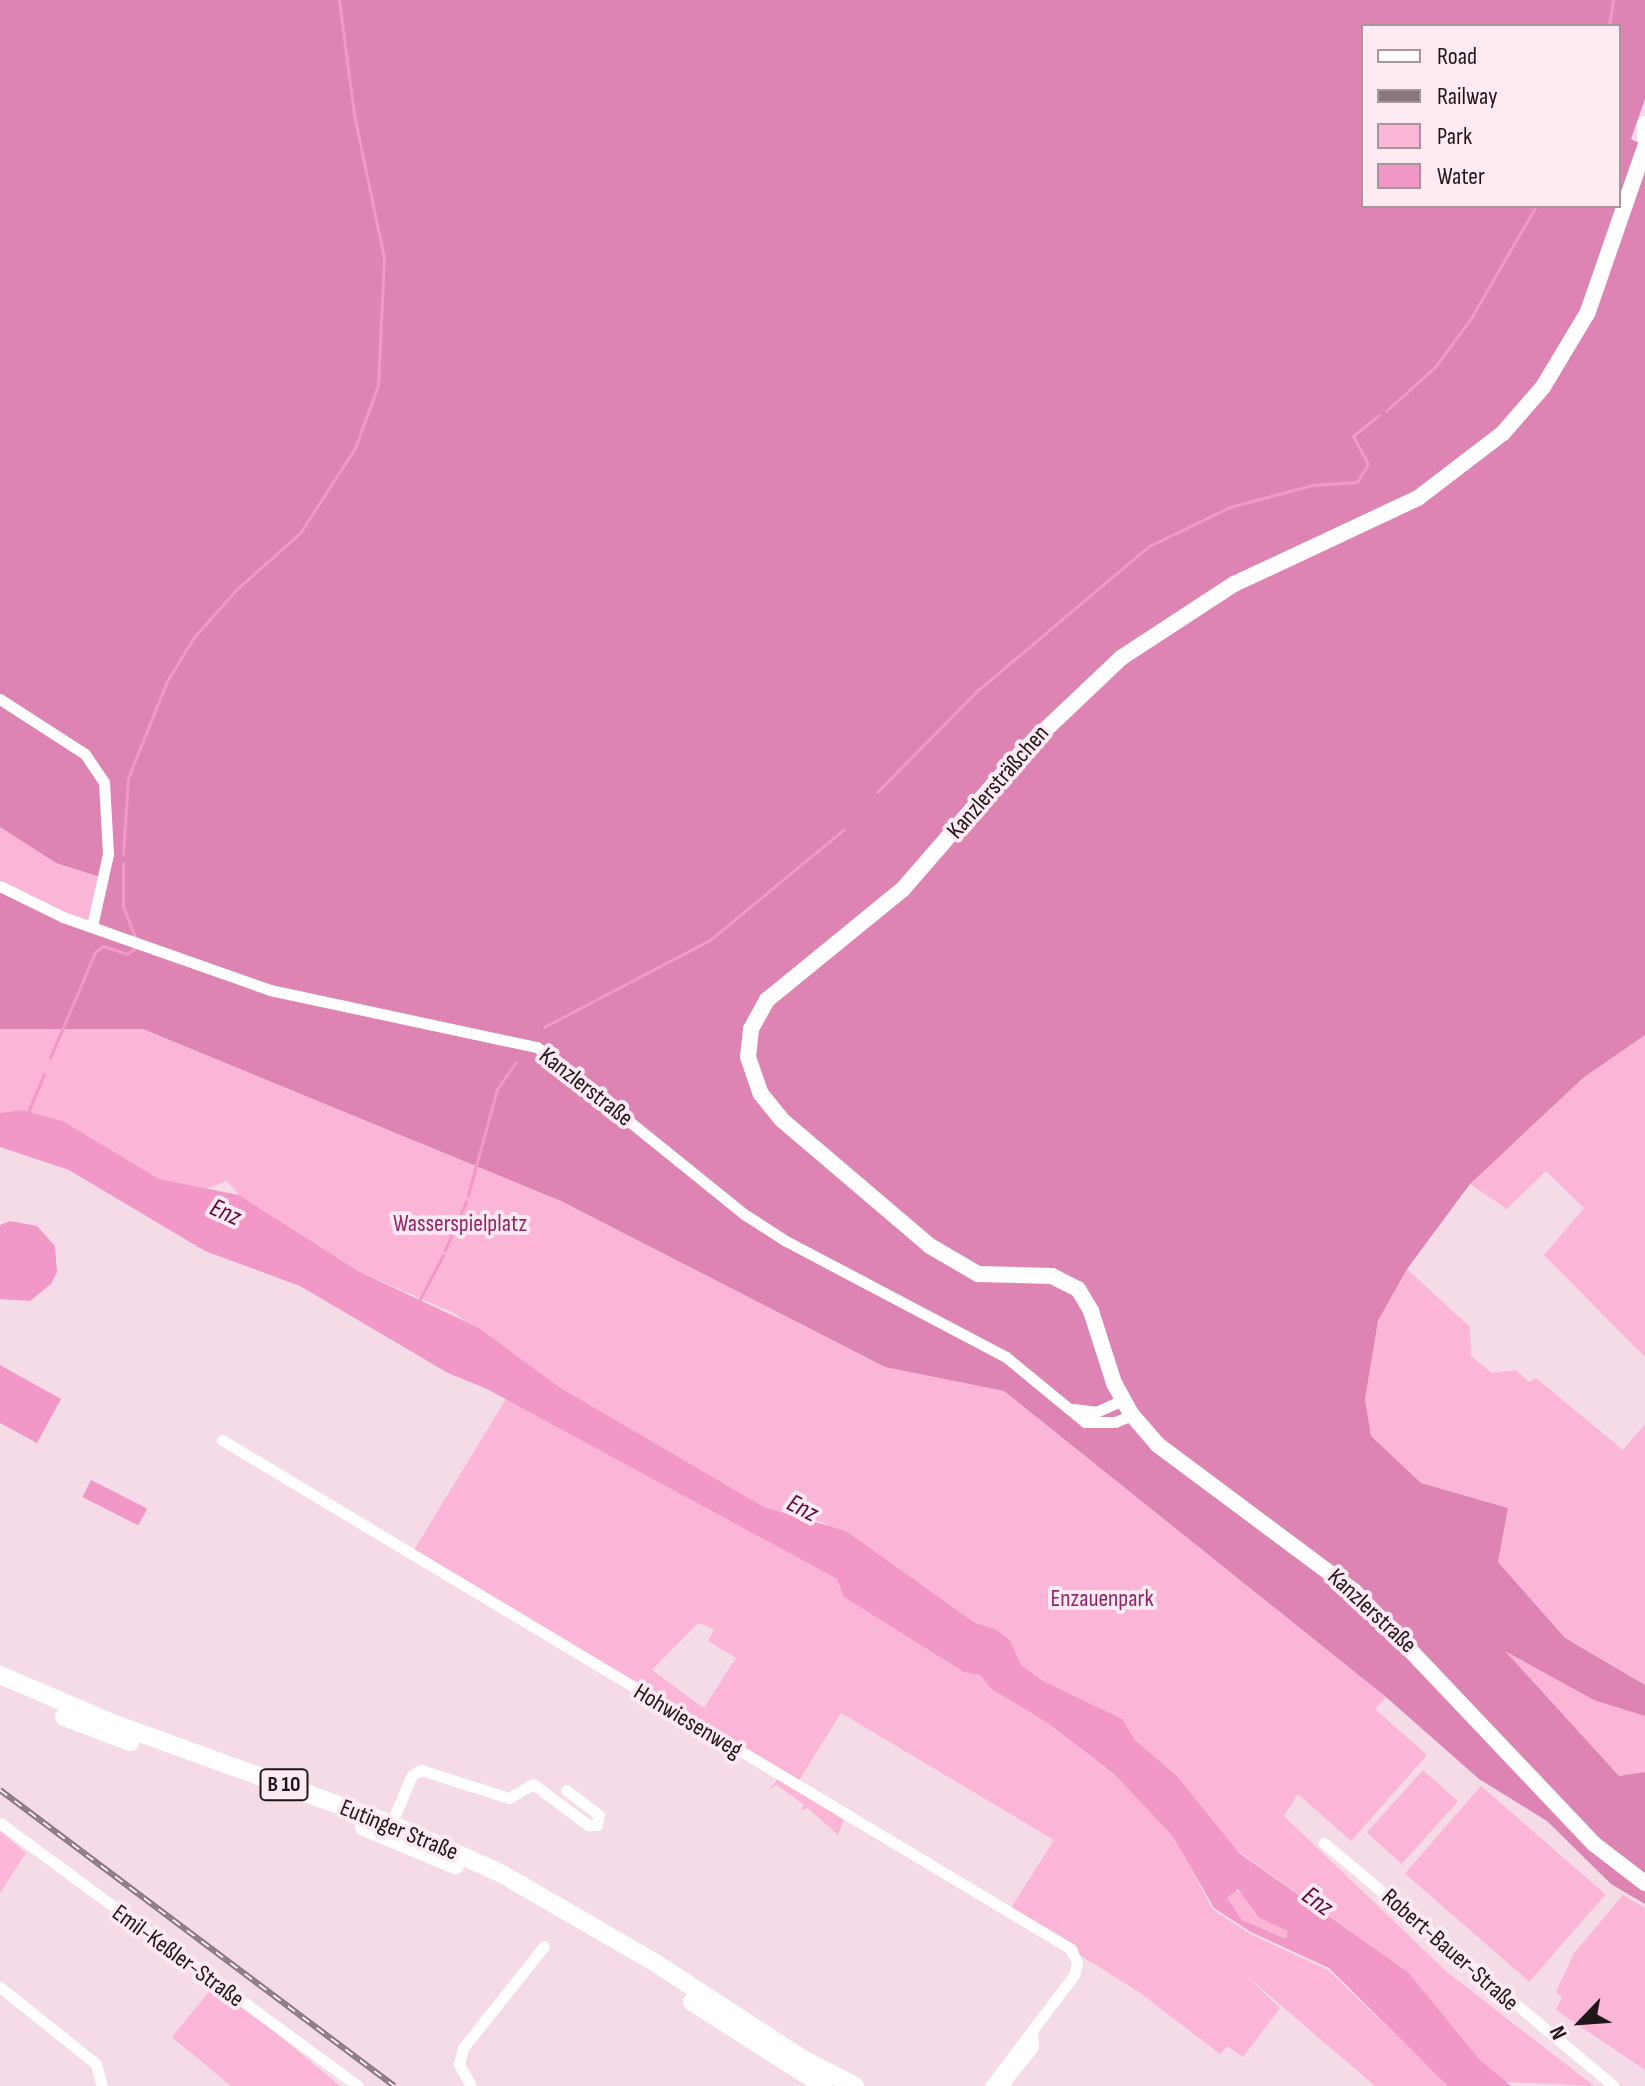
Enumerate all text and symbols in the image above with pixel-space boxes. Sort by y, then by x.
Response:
legend [1361,24,1621,208]
text: Road [1437,42,1477,71]
text: Railway [1437,82,1497,111]
text: Park [1437,122,1472,151]
text: Water [1437,162,1485,191]
street label: Kanzlersträßchen [941,719,1055,845]
street label: Kanzlerstraße [533,1042,639,1132]
water label: Enz [205,1193,245,1233]
park label: Wasserspielplatz [393,1210,527,1238]
water label: Enz [781,1488,823,1530]
street label: Kanzlerstraße [1322,1563,1422,1659]
park label: Enzauenpark [1050,1585,1154,1613]
street label: Hohwiesenweg [629,1677,747,1765]
road number: B 10 [258,1767,310,1803]
street label: Eutinger Straße [336,1793,462,1867]
water label: Enz [1295,1880,1339,1924]
street label: Robert-Bauer-Straße [1376,1883,1524,2017]
street label: Emil-Keßler-Straße [107,1899,249,2013]
north arrow [1541,1982,1621,2062]
text: N [1544,2021,1574,2043]

